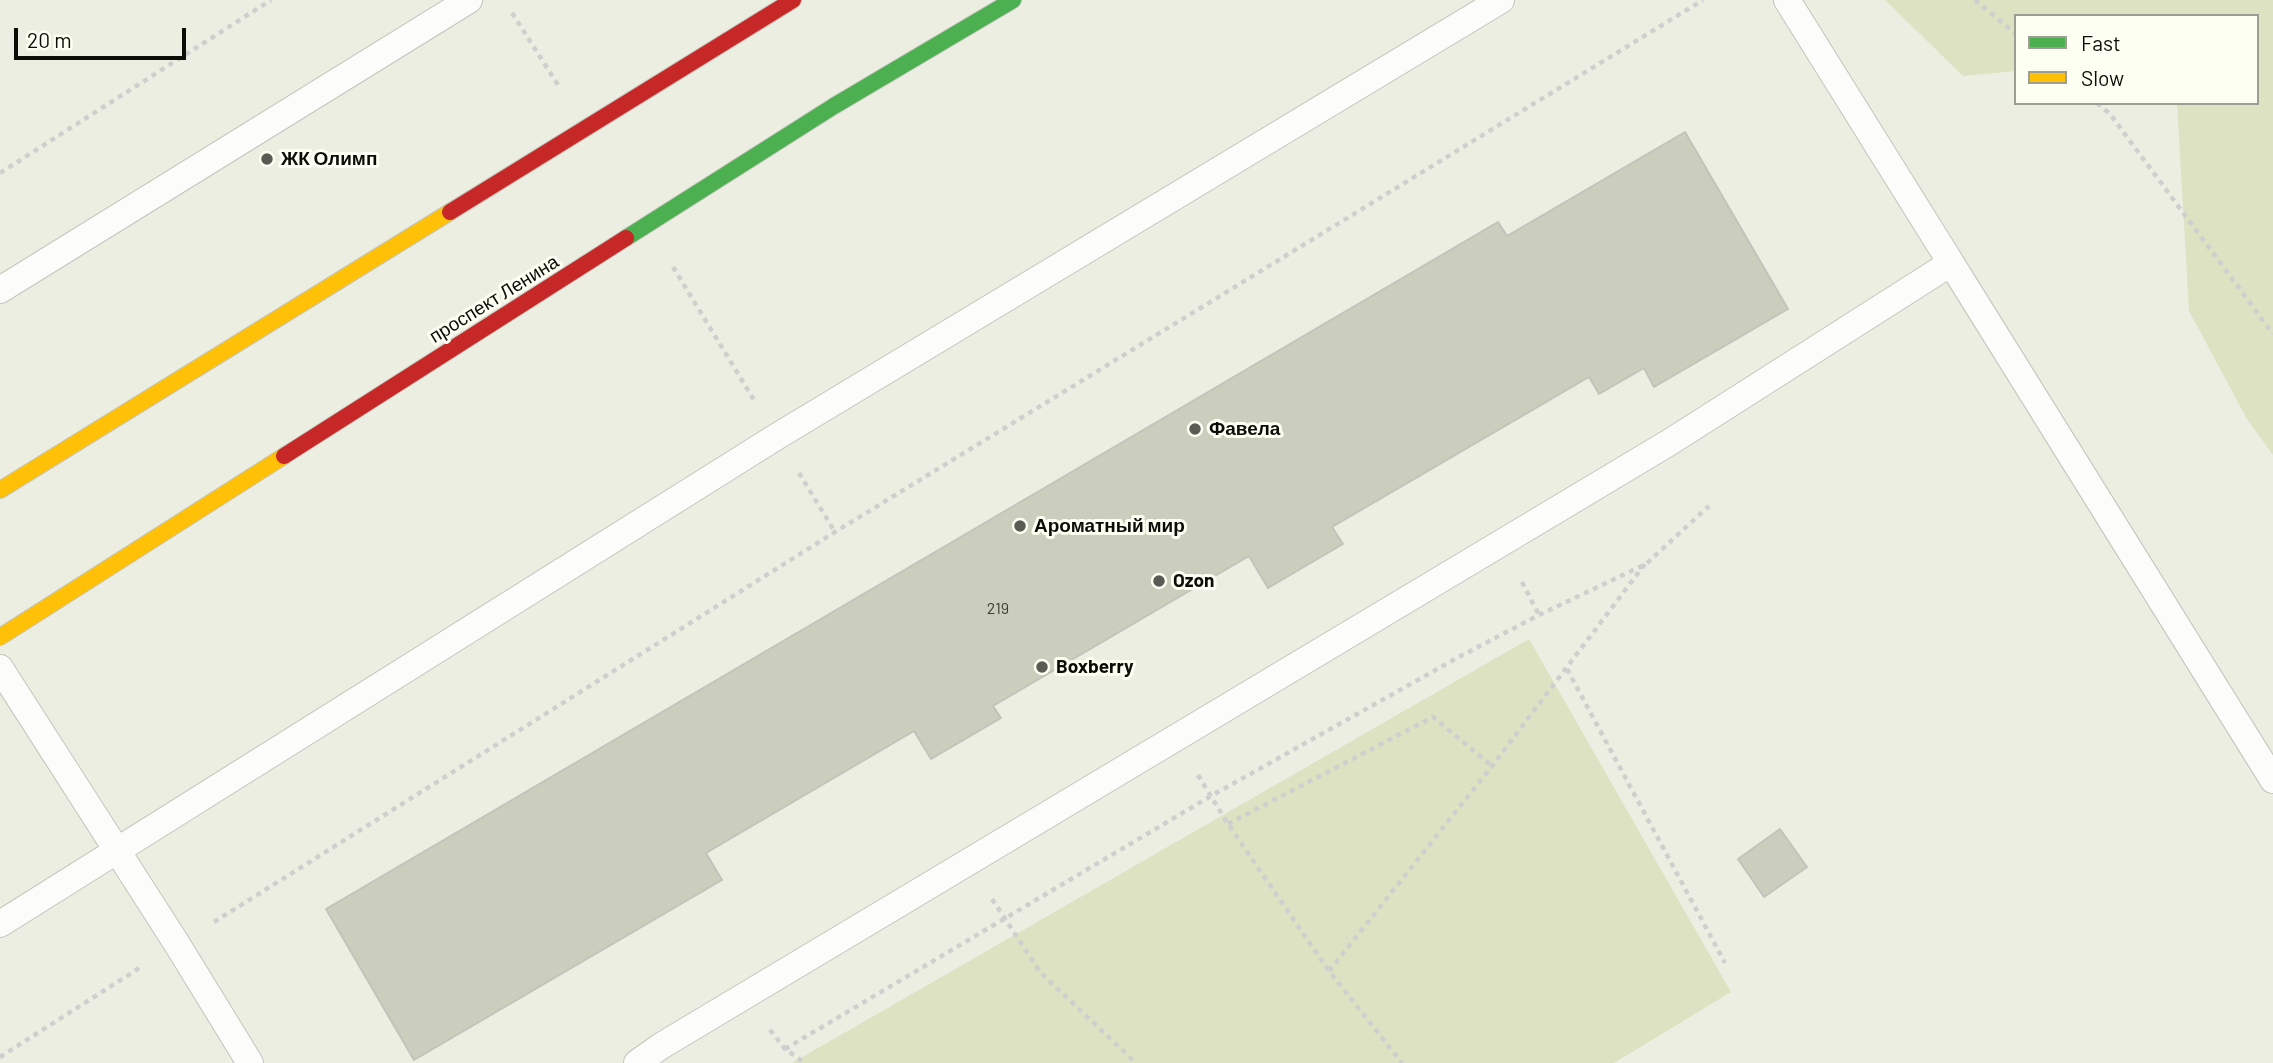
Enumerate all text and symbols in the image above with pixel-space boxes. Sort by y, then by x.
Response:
scale bar [18,14,189,58]
legend [2014,14,2259,105]
text: 20 m [27,27,72,52]
text: Fast [2081,30,2121,55]
text: Slow [2081,65,2124,90]
place label: ЖК Олимп [281,148,377,170]
marker: ЖК Олимп [259,151,275,167]
street label: проспект Ленина [425,250,563,348]
place label: Фавела [1209,418,1280,440]
marker: Фавела [1187,421,1203,437]
place label: Ароматный мир [1034,515,1185,537]
marker: Ароматный мир [1012,518,1028,534]
place label: Ozon [1173,570,1215,592]
marker: Ozon [1151,573,1167,589]
house number: 219 [987,599,1009,619]
place label: Boxberry [1056,656,1133,678]
marker: Boxberry [1034,659,1050,675]

